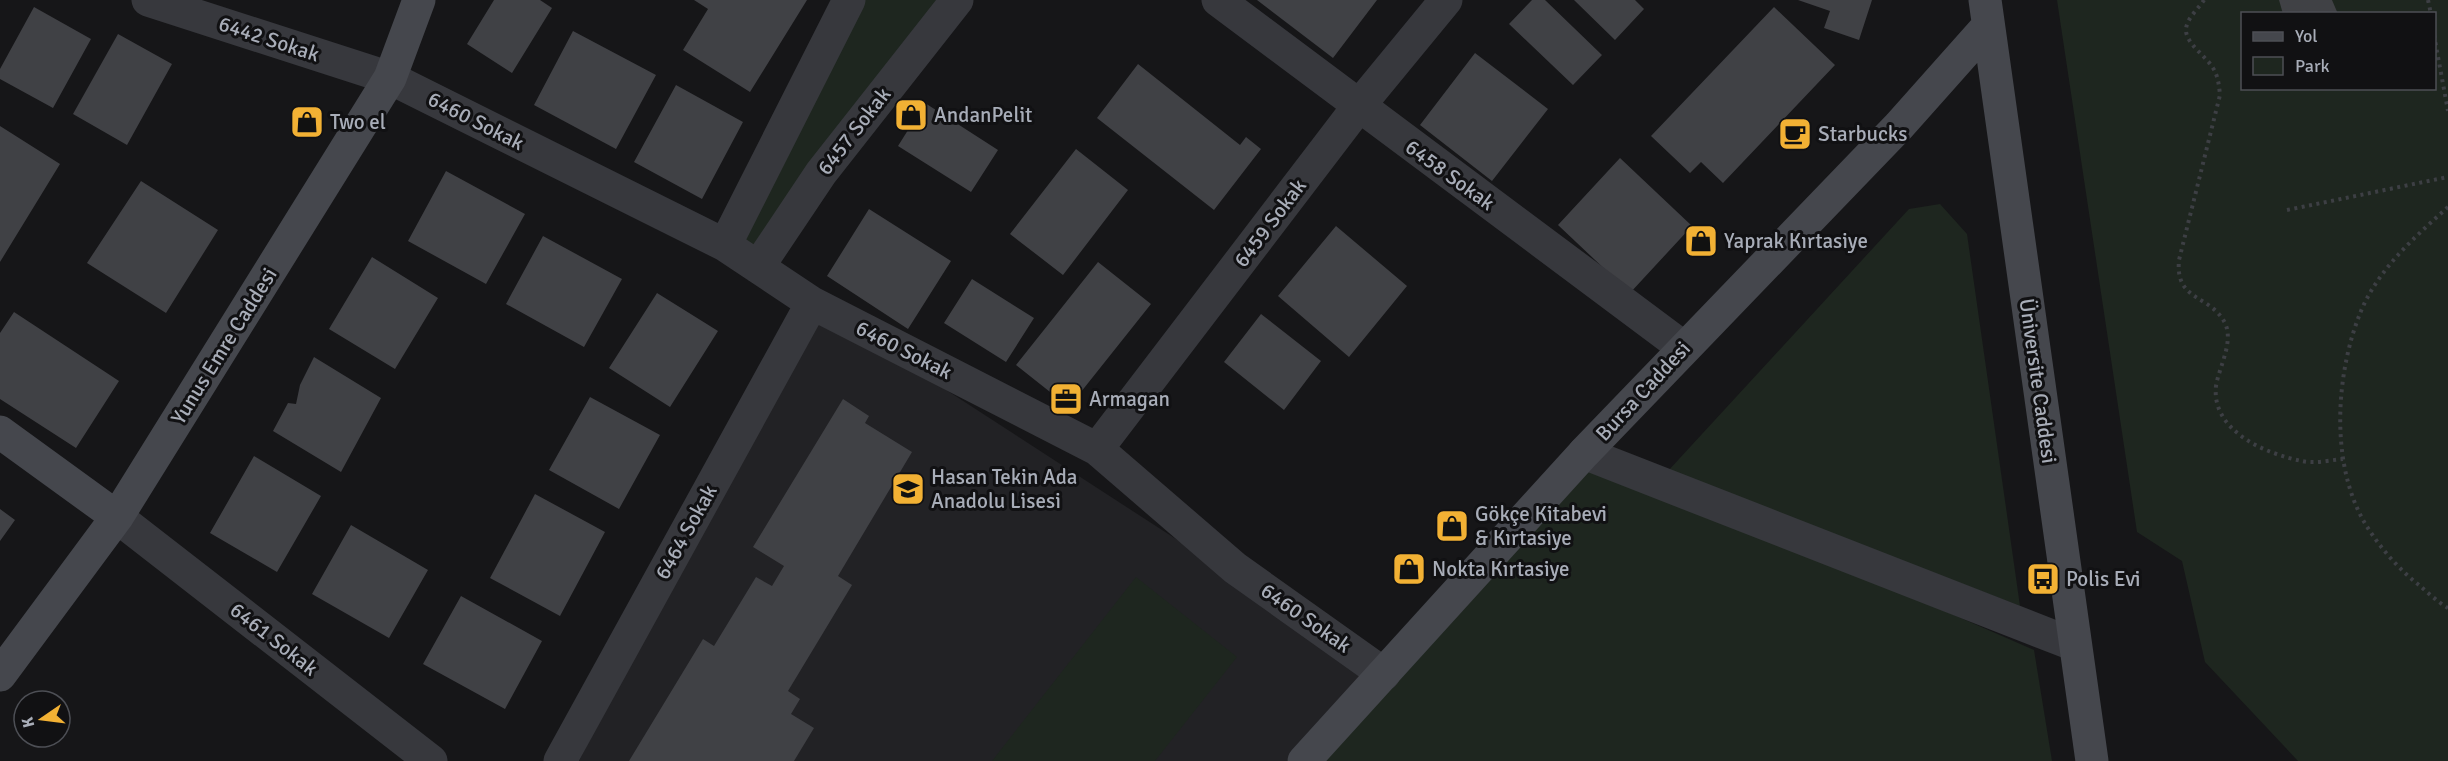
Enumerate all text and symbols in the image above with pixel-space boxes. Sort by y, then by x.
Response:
street label: 6442 Sokak [215,11,323,68]
legend [2241,12,2436,90]
text: Yol [2295,25,2318,47]
text: Park [2295,55,2330,77]
street label: 6457 Sokak [812,82,897,180]
street label: 6460 Sokak [424,86,529,156]
shop icon: AndanPelit [893,97,929,133]
place label: AndanPelit [934,102,1032,128]
shop icon: Two el [289,104,325,140]
place label: Two el [330,109,386,135]
cafe icon: Starbucks [1777,116,1813,152]
place label: Starbucks [1818,121,1908,147]
street label: 6458 Sokak [1400,134,1500,216]
street label: 6459 Sokak [1228,173,1312,272]
shop icon: Yaprak Kırtasiye [1683,223,1719,259]
place label: Yaprak Kırtasiye [1724,228,1868,254]
street label: Yunus Emre Caddesi [165,263,283,429]
street label: Üniversite Caddesi [2014,297,2062,465]
street label: 6460 Sokak [852,315,957,385]
street label: Bursa Caddesi [1590,336,1696,446]
office icon: Armagan [1048,381,1084,417]
place label: Armagan [1089,386,1170,412]
place label: Hasan Tekin Ada Anadolu Lisesi [931,464,1077,514]
school or university icon: Hasan Tekin Ada Anadolu Lisesi [890,471,926,507]
street label: 6464 Sokak [649,480,723,584]
place label: Gökçe Kitabevi & Kırtasiye [1475,501,1607,551]
shop icon: Gökçe Kitabevi & Kırtasiye [1434,508,1470,544]
shop icon: Nokta Kırtasiye [1391,551,1427,587]
place label: Nokta Kırtasiye [1432,556,1570,582]
bus stop icon: Polis Evi [2025,561,2061,597]
place label: Polis Evi [2066,566,2140,592]
street label: 6460 Sokak [1256,577,1357,659]
street label: 6461 Sokak [225,597,323,682]
north arrow [12,689,72,749]
text: K [17,715,39,730]

